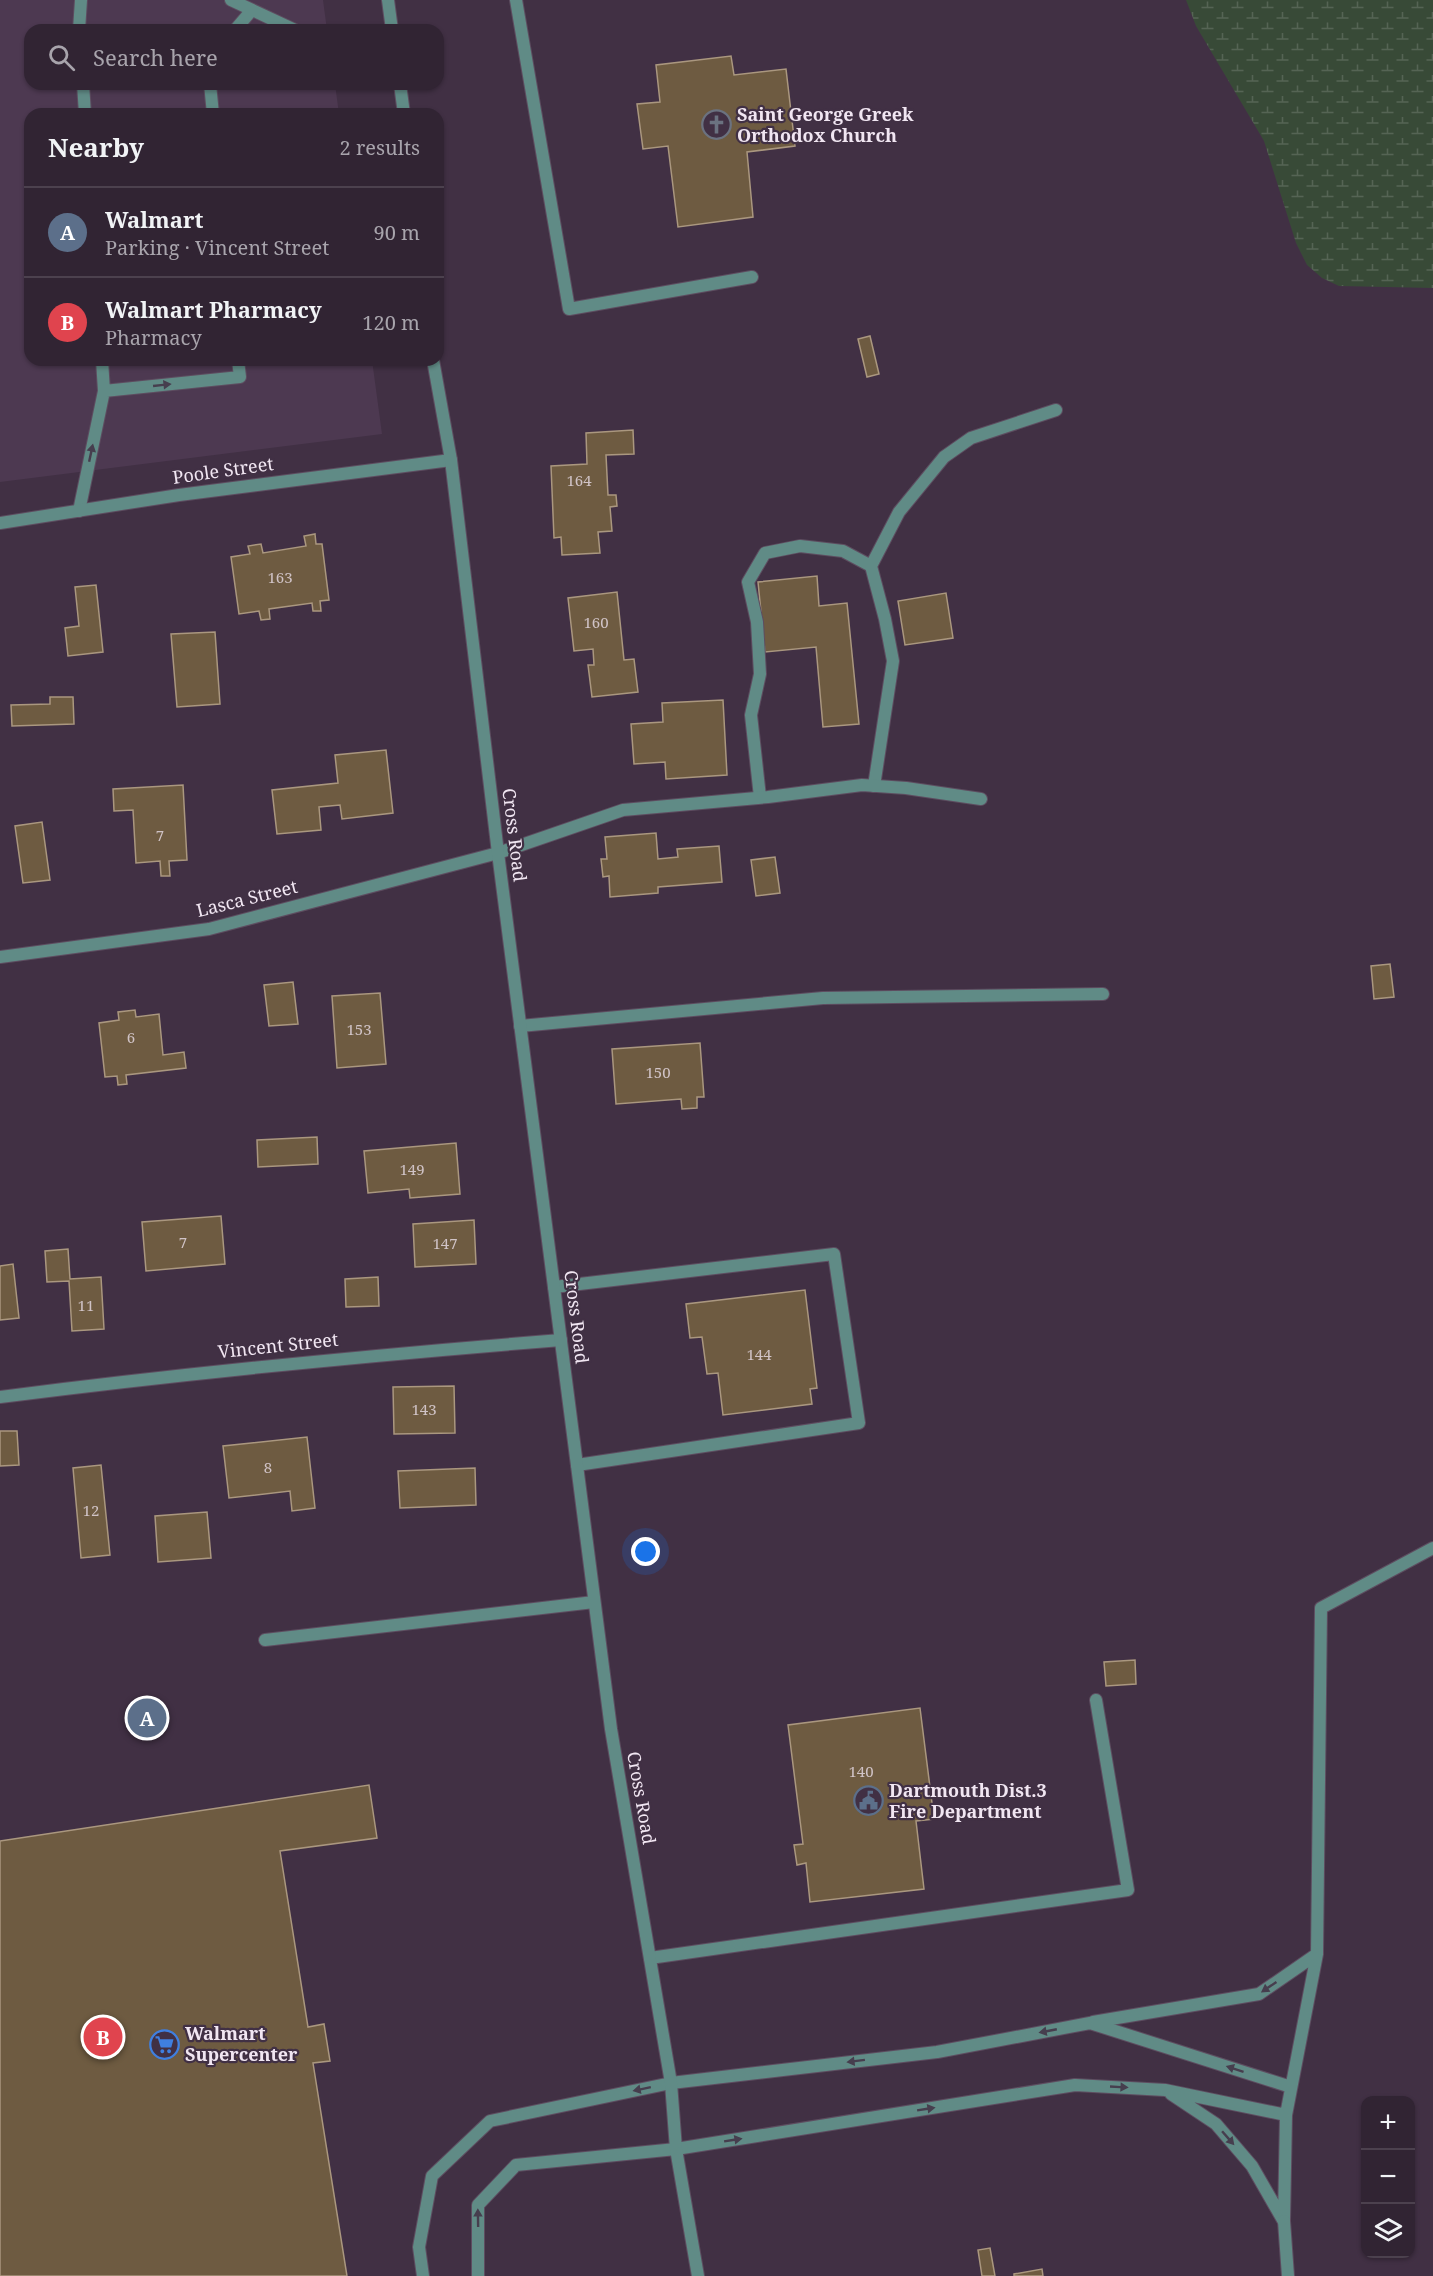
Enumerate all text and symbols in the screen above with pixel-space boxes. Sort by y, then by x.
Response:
search box [24,24,444,90]
icon: search [45,41,78,74]
text: Search here [93,42,218,72]
place label: Saint George Greek Orthodox Church [737,102,914,147]
church icon: Saint George Greek Orthodox Church [700,109,732,141]
text: Nearby [48,129,144,165]
text: 2 results [340,134,420,161]
text: Walmart [105,204,203,234]
text: A [60,219,75,246]
text: 90 m [374,219,420,246]
text: Parking · Vincent Street [105,234,329,261]
text: Walmart Pharmacy [105,294,322,324]
text: B [61,309,74,336]
text: 120 m [362,309,420,336]
text: Pharmacy [105,324,202,351]
one-way arrow [153,380,172,390]
one-way arrow [87,444,96,463]
street label: Poole Street [171,451,275,489]
house number: 164 [566,470,592,490]
house number: 163 [267,567,293,587]
house number: 160 [583,612,609,632]
street label: Cross Road [497,787,533,883]
house number: 7 [156,825,164,845]
street label: Lasca Street [194,874,300,922]
house number: 153 [346,1019,372,1039]
house number: 6 [127,1027,135,1047]
house number: 150 [645,1062,671,1082]
house number: 149 [399,1159,425,1179]
house number: 7 [179,1232,187,1252]
house number: 147 [432,1233,458,1253]
street label: Cross Road [559,1269,595,1365]
house number: 11 [78,1295,94,1315]
street label: Vincent Street [217,1327,339,1363]
house number: 144 [746,1344,772,1364]
house number: 143 [411,1399,437,1419]
house number: 8 [264,1457,272,1477]
house number: 12 [83,1500,99,1520]
your location [631,1537,660,1566]
pin: A [128,1696,166,1740]
street label: Cross Road [622,1749,662,1846]
house number: 140 [848,1761,874,1781]
place label: Dartmouth Dist.3 Fire Department [889,1778,1047,1823]
public building icon: Dartmouth Dist.3 Fire Department [852,1785,884,1817]
one-way arrow [1261,1981,1277,1992]
pin: B [84,2014,122,2060]
place label: Walmart Supercenter [185,2021,298,2066]
one-way arrow [1039,2027,1058,2036]
supermarket icon: Walmart Supercenter [148,2028,180,2060]
one-way arrow [846,2056,865,2066]
one-way arrow [1226,2064,1244,2073]
one-way arrow [1109,2083,1128,2092]
one-way arrow [632,2085,651,2094]
map controls [1361,2096,1415,2258]
button: + [1361,2096,1415,2150]
one-way arrow [916,2104,935,2113]
one-way arrow [1221,2130,1234,2145]
one-way arrow [724,2136,743,2145]
button: − [1361,2150,1415,2204]
button: layers [1361,2204,1415,2258]
one-way arrow [473,2208,483,2227]

